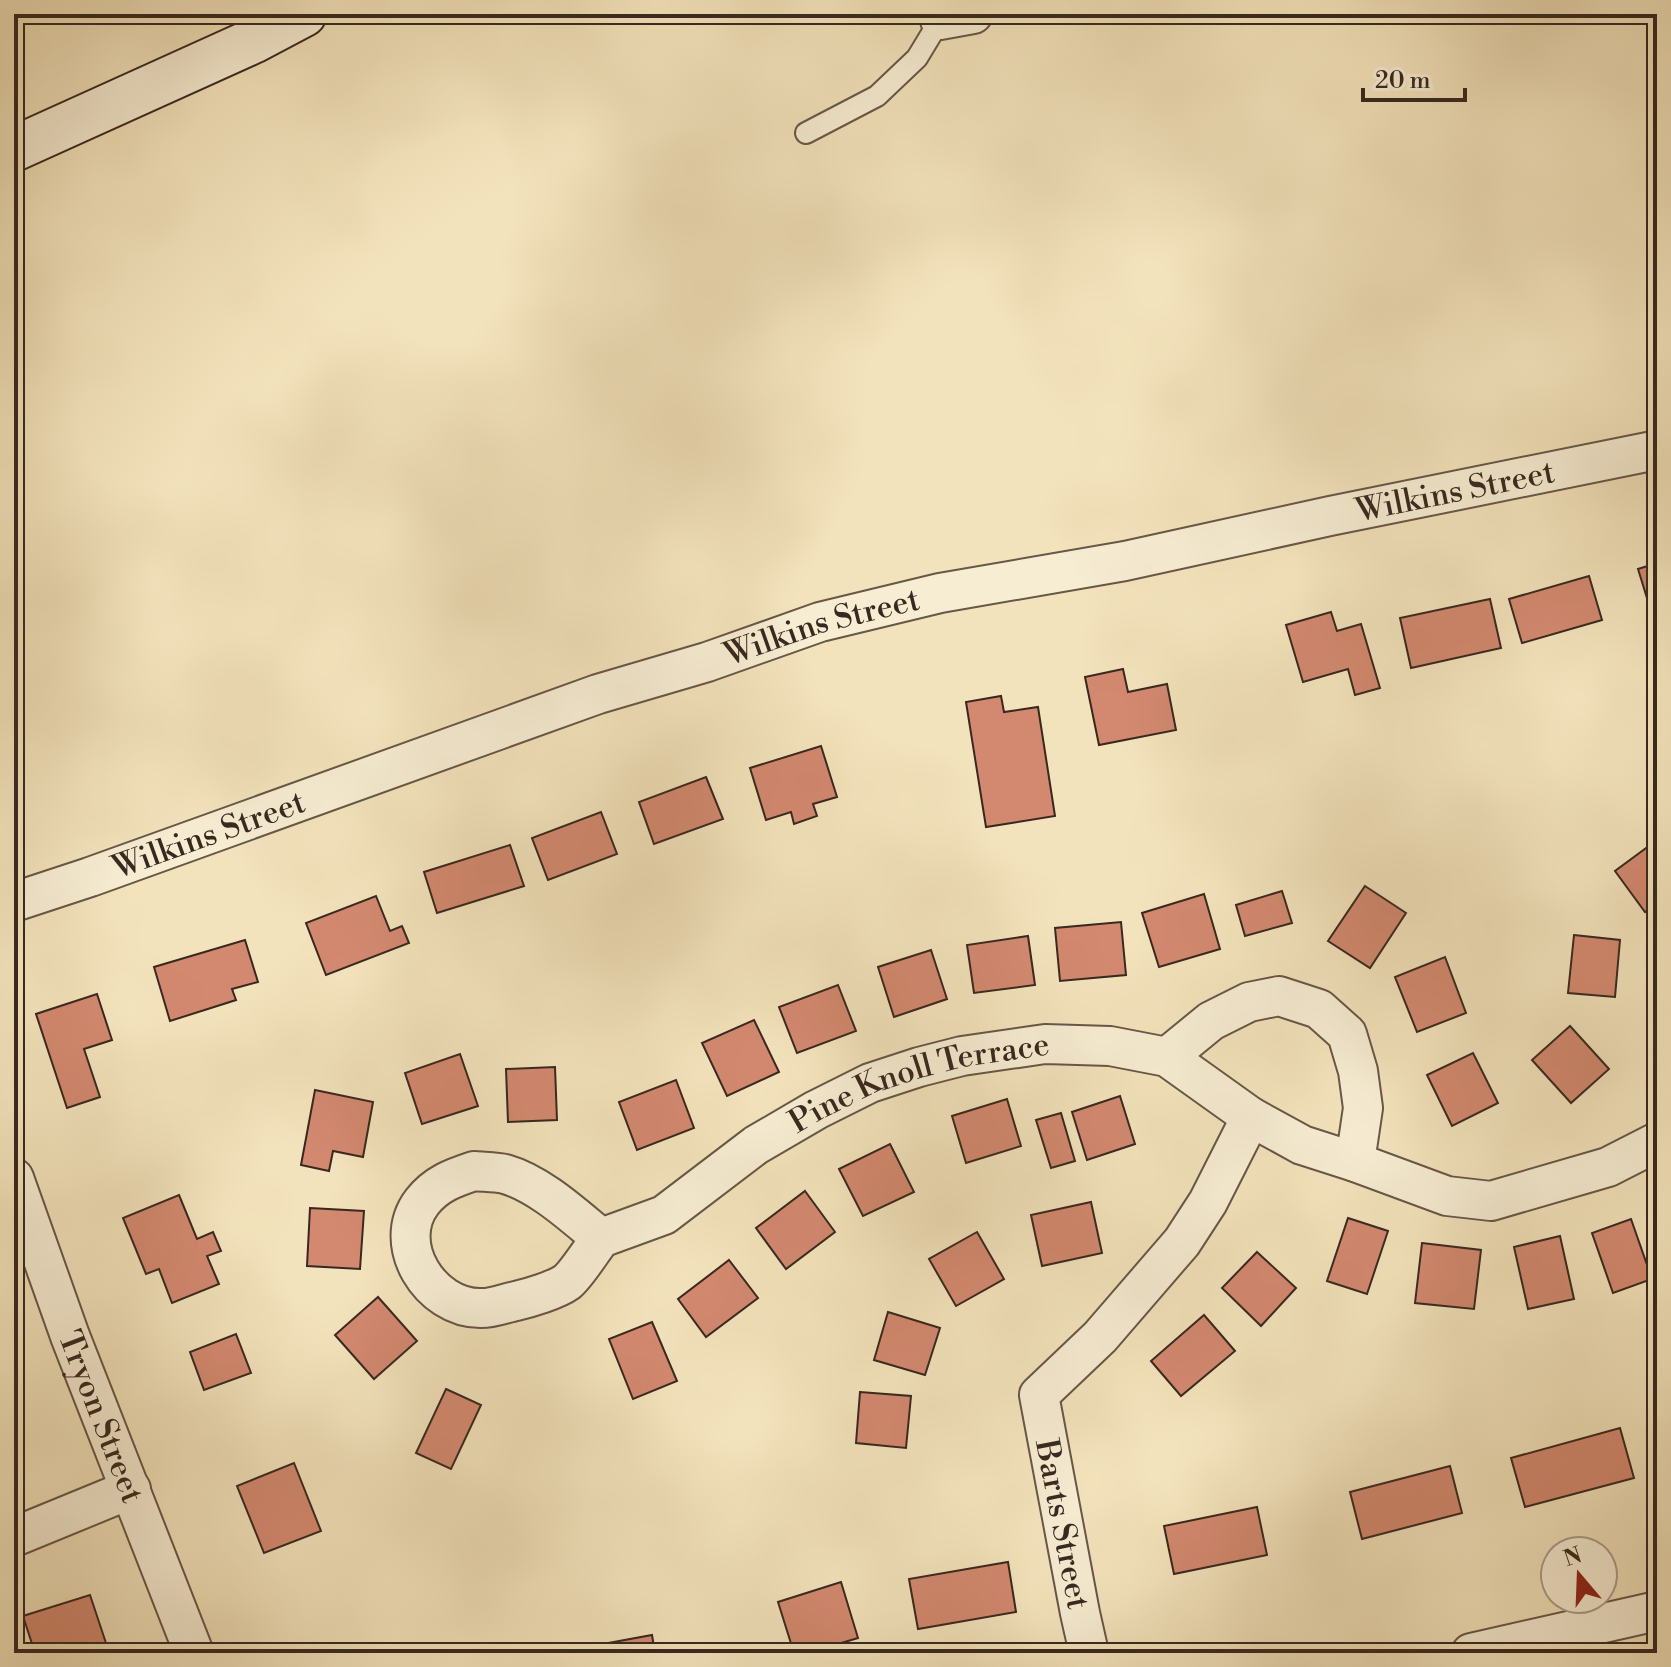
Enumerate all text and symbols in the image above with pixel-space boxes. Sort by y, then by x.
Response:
scale bar [1363,52,1465,102]
text: 20 m [1375,66,1431,96]
street label: Wilkins Street [1351,452,1558,532]
street label: Wilkins Street [718,580,924,676]
street label: Wilkins Street [106,782,311,889]
street label: Pine Knoll Terrace [782,1025,1052,1143]
street label: Tryon Street [49,1325,152,1509]
street label: Barts Street [1026,1435,1098,1613]
north arrow [1539,1535,1619,1615]
text: N [1560,1542,1586,1573]

